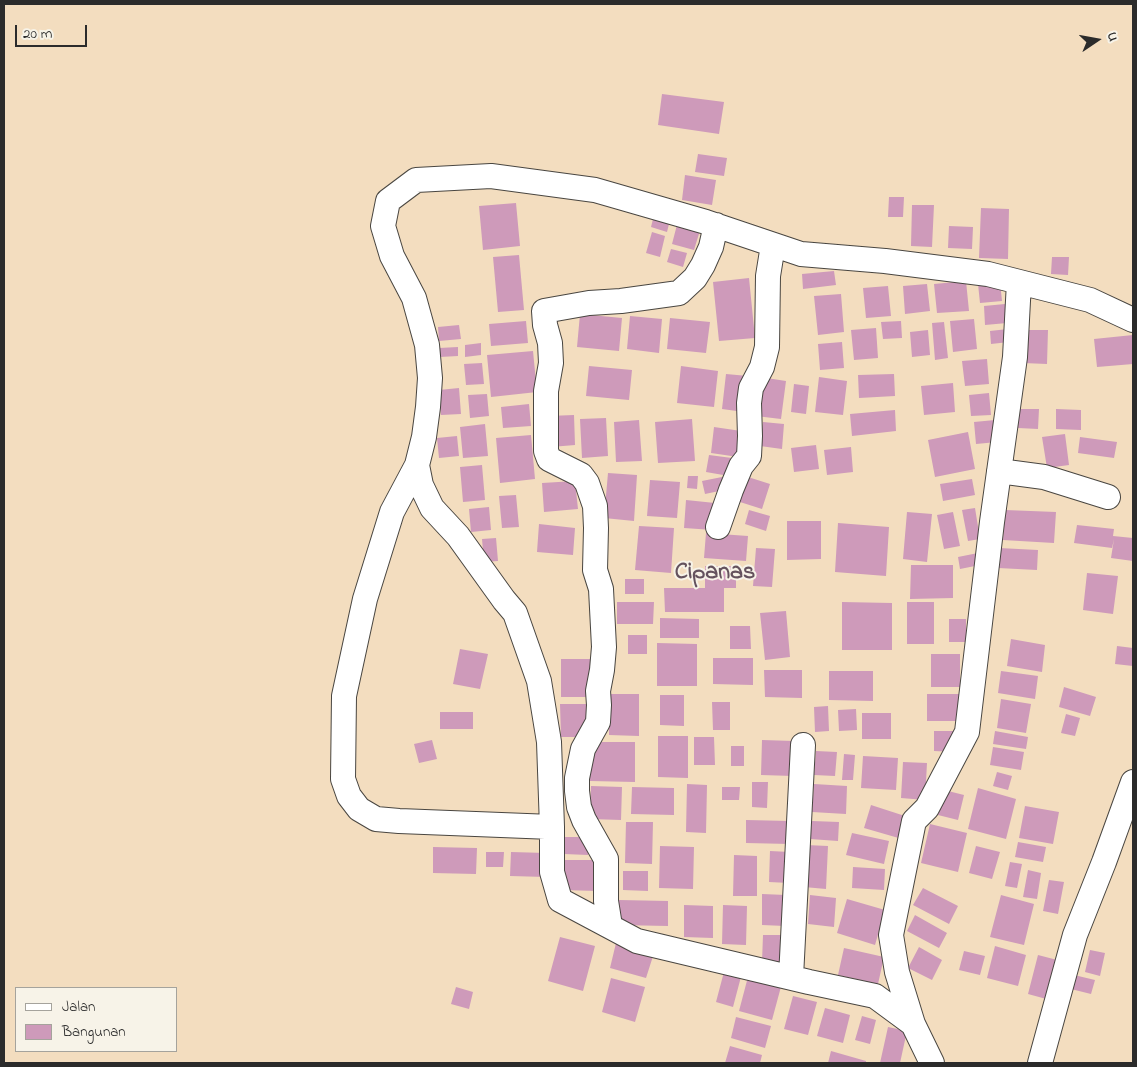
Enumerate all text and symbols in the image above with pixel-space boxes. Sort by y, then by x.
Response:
scale bar [18,15,90,47]
north arrow [1072,15,1122,65]
text: 20 m [23,23,52,45]
text: U [1101,30,1123,43]
district label: Cipanas [675,560,755,588]
legend [15,987,178,1052]
text: Jalan [62,996,95,1018]
text: Bangunan [62,1021,126,1043]

